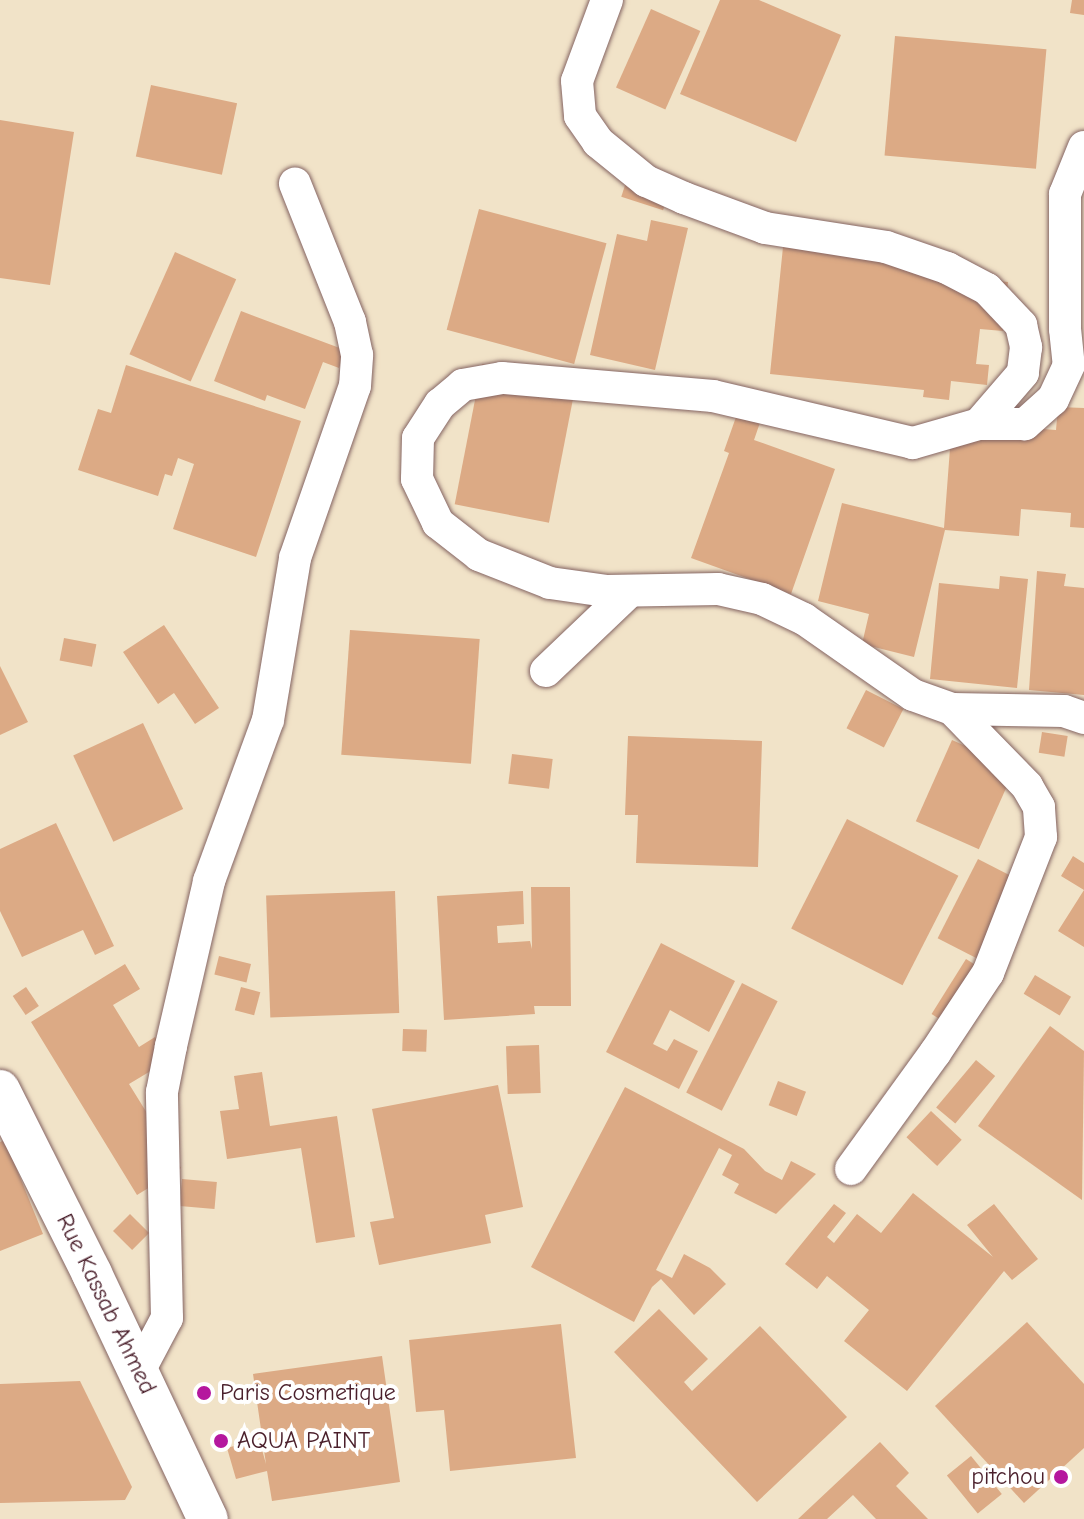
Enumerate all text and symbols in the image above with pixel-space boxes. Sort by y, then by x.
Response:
street label: Rue Kassab Ahmed [50,1209,162,1399]
place label: Paris Cosmetique [220,1379,396,1407]
marker: Paris Cosmetique [195,1384,213,1402]
place label: AQUA PAINT [237,1427,370,1455]
marker: AQUA PAINT [212,1432,230,1450]
place label: pitchou [971,1463,1045,1491]
marker: pitchou [1052,1468,1070,1486]

